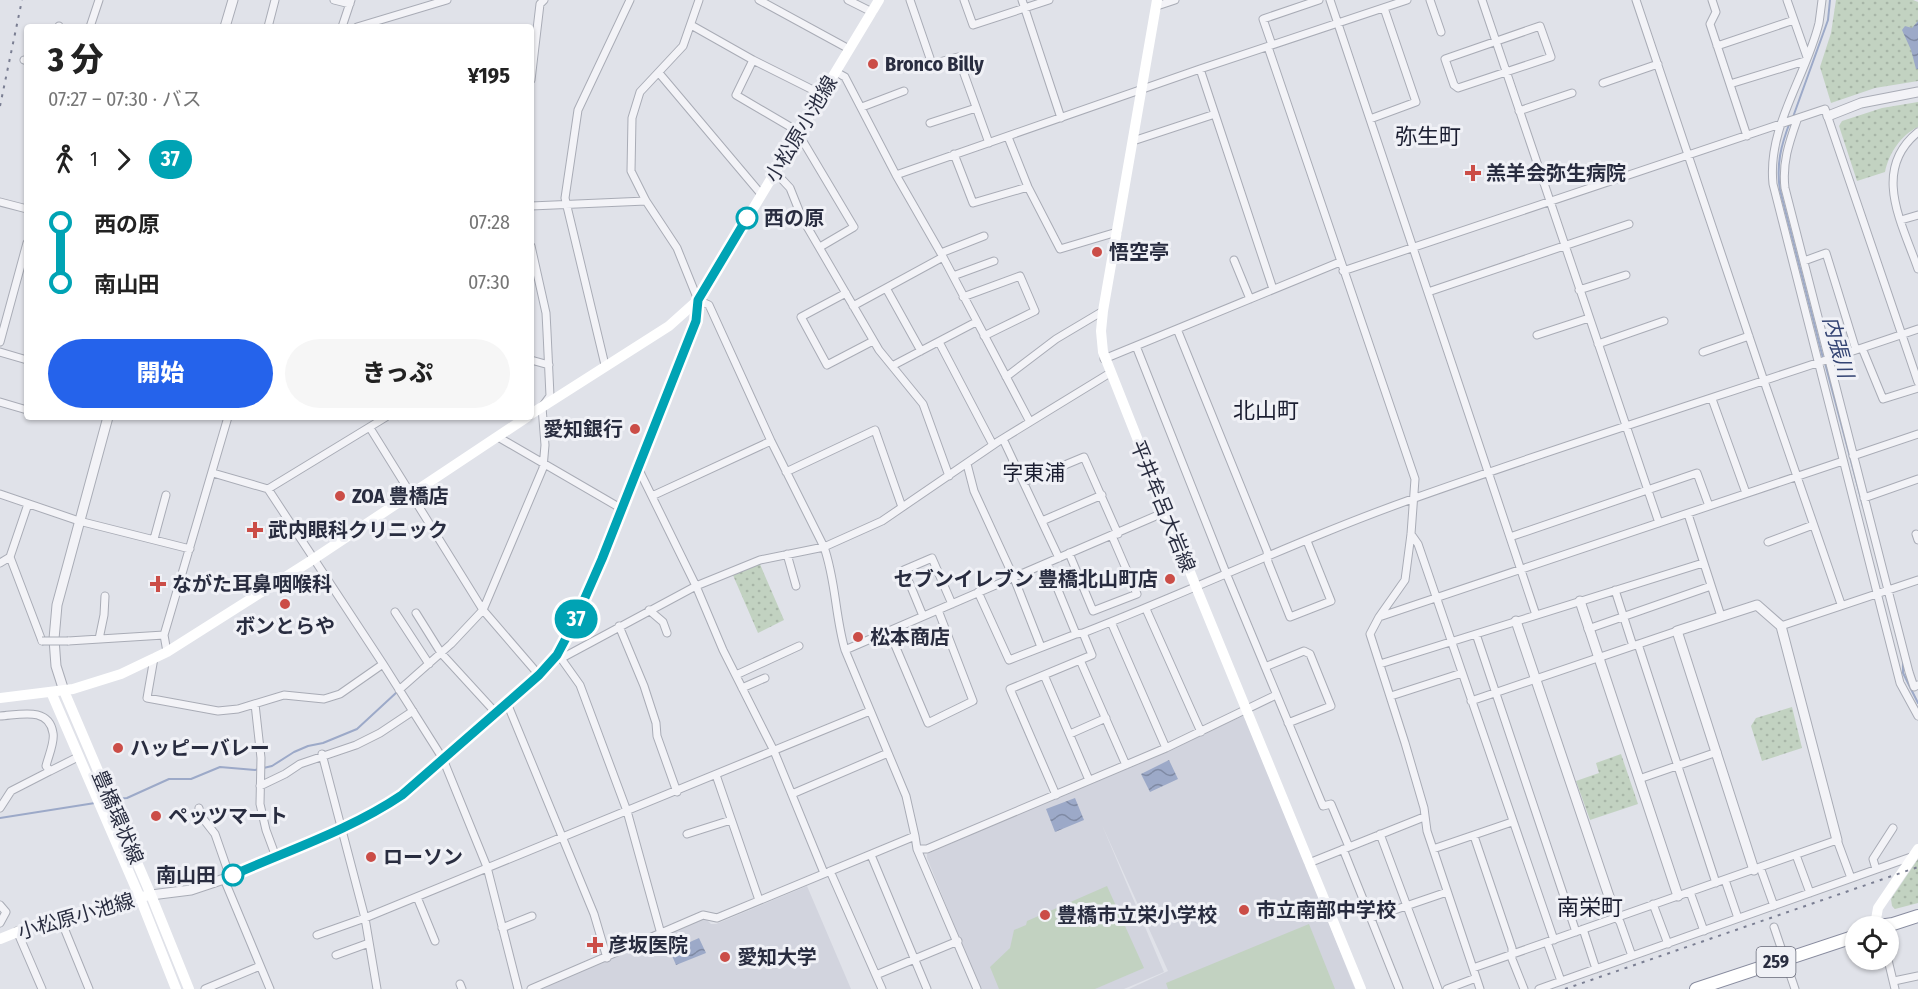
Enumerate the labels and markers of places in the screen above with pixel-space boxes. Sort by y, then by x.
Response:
place label: Bronco Billy [885,52,984,76]
marker: Bronco Billy [866,57,880,71]
place label: 羔羊会弥生病院 [1486,161,1626,185]
marker: 羔羊会弥生病院 [1464,164,1482,182]
place label: 西の原 [764,206,824,230]
marker: 西の原 [736,207,758,229]
place label: 悟空亭 [1109,240,1169,264]
marker: 悟空亭 [1090,245,1104,259]
place label: 愛知銀行 [543,417,623,441]
marker: 愛知銀行 [628,422,642,436]
place label: ZOA 豊橋店 [352,484,449,508]
marker: ZOA 豊橋店 [333,489,347,503]
place label: 武内眼科クリニック [268,518,448,542]
marker: 武内眼科クリニック [246,521,264,539]
place label: セブンイレブン 豊橋北山町店 [894,567,1158,591]
place label: ながた耳鼻咽喉科 [172,572,332,596]
marker: セブンイレブン 豊橋北山町店 [1163,572,1177,586]
marker: ながた耳鼻咽喉科 [149,575,167,593]
marker: ボンとらや [278,597,292,611]
place label: ボンとらや [235,614,335,638]
place label: 松本商店 [870,625,950,649]
marker: 松本商店 [851,630,865,644]
place label: ハッピーバレー [130,736,270,760]
marker: ハッピーバレー [111,741,125,755]
place label: ペッツマート [168,804,288,828]
marker: ペッツマート [149,809,163,823]
place label: ローソン [383,845,463,869]
marker: ローソン [364,850,378,864]
place label: 南山田 [156,863,216,887]
marker: 南山田 [222,864,244,886]
place label: 市立南部中学校 [1256,898,1396,922]
place label: 豊橋市立栄小学校 [1057,903,1217,927]
marker: 市立南部中学校 [1237,903,1251,917]
marker: 豊橋市立栄小学校 [1038,908,1052,922]
place label: 彦坂医院 [608,933,688,957]
marker: 彦坂医院 [586,936,604,954]
place label: 愛知大学 [737,945,817,969]
marker: 愛知大学 [718,950,732,964]

